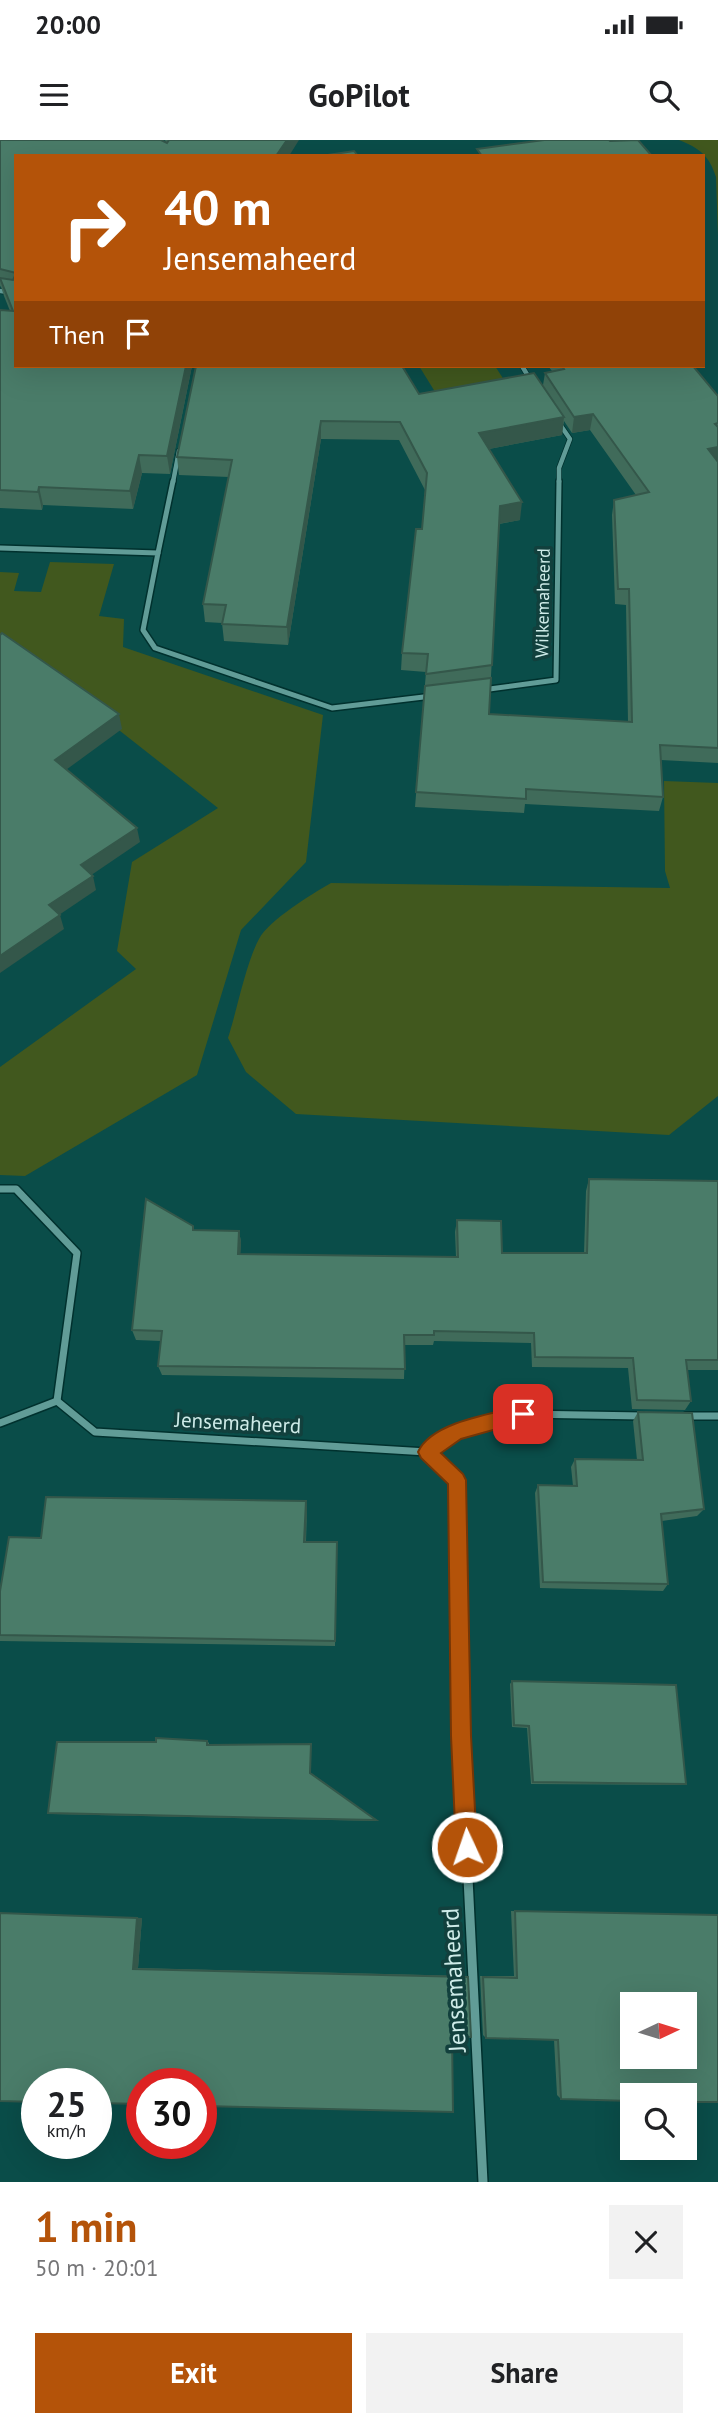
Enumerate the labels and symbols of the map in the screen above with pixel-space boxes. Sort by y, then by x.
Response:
street label: Wilkemaheerd [530,548,555,658]
pin [493,1384,553,1444]
street label: Jensemaheerd [173,1406,302,1439]
position arrow [430,1810,504,1884]
street label: Jensemaheerd [434,1907,473,2054]
north arrow [620,1992,696,2068]
speed limit sign: 30 [126,2068,217,2159]

